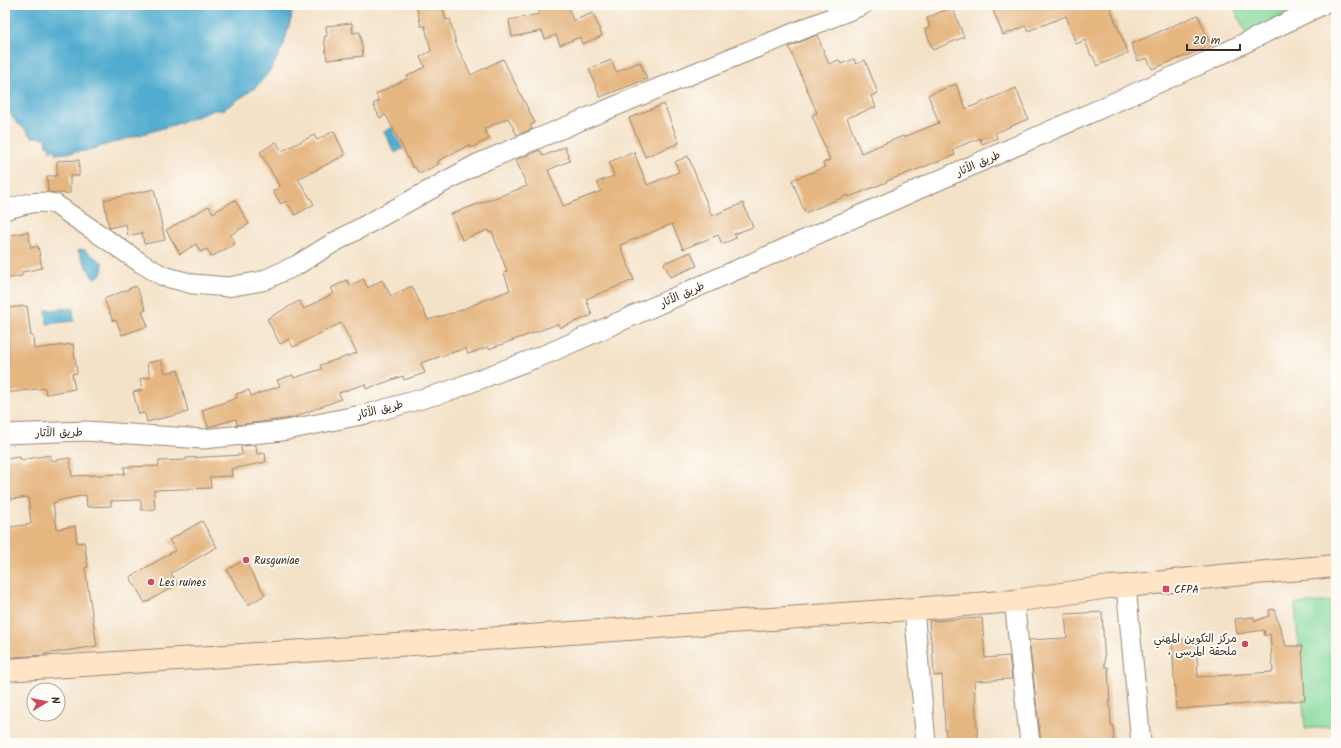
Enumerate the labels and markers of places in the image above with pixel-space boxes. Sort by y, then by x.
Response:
place label: Rusguniae [254,552,300,570]
marker: Rusguniae [241,555,251,565]
place label: Les ruines [159,574,206,592]
marker: Les ruines [146,577,156,587]
place label: CFPA [1174,581,1199,599]
marker: CFPA [1161,584,1171,594]
place label: مركز التكوين المهني ، ملحقة المرسى [1154,630,1237,661]
marker: مركز التكوين المهني ، ملحقة المرسى [1240,639,1250,649]

